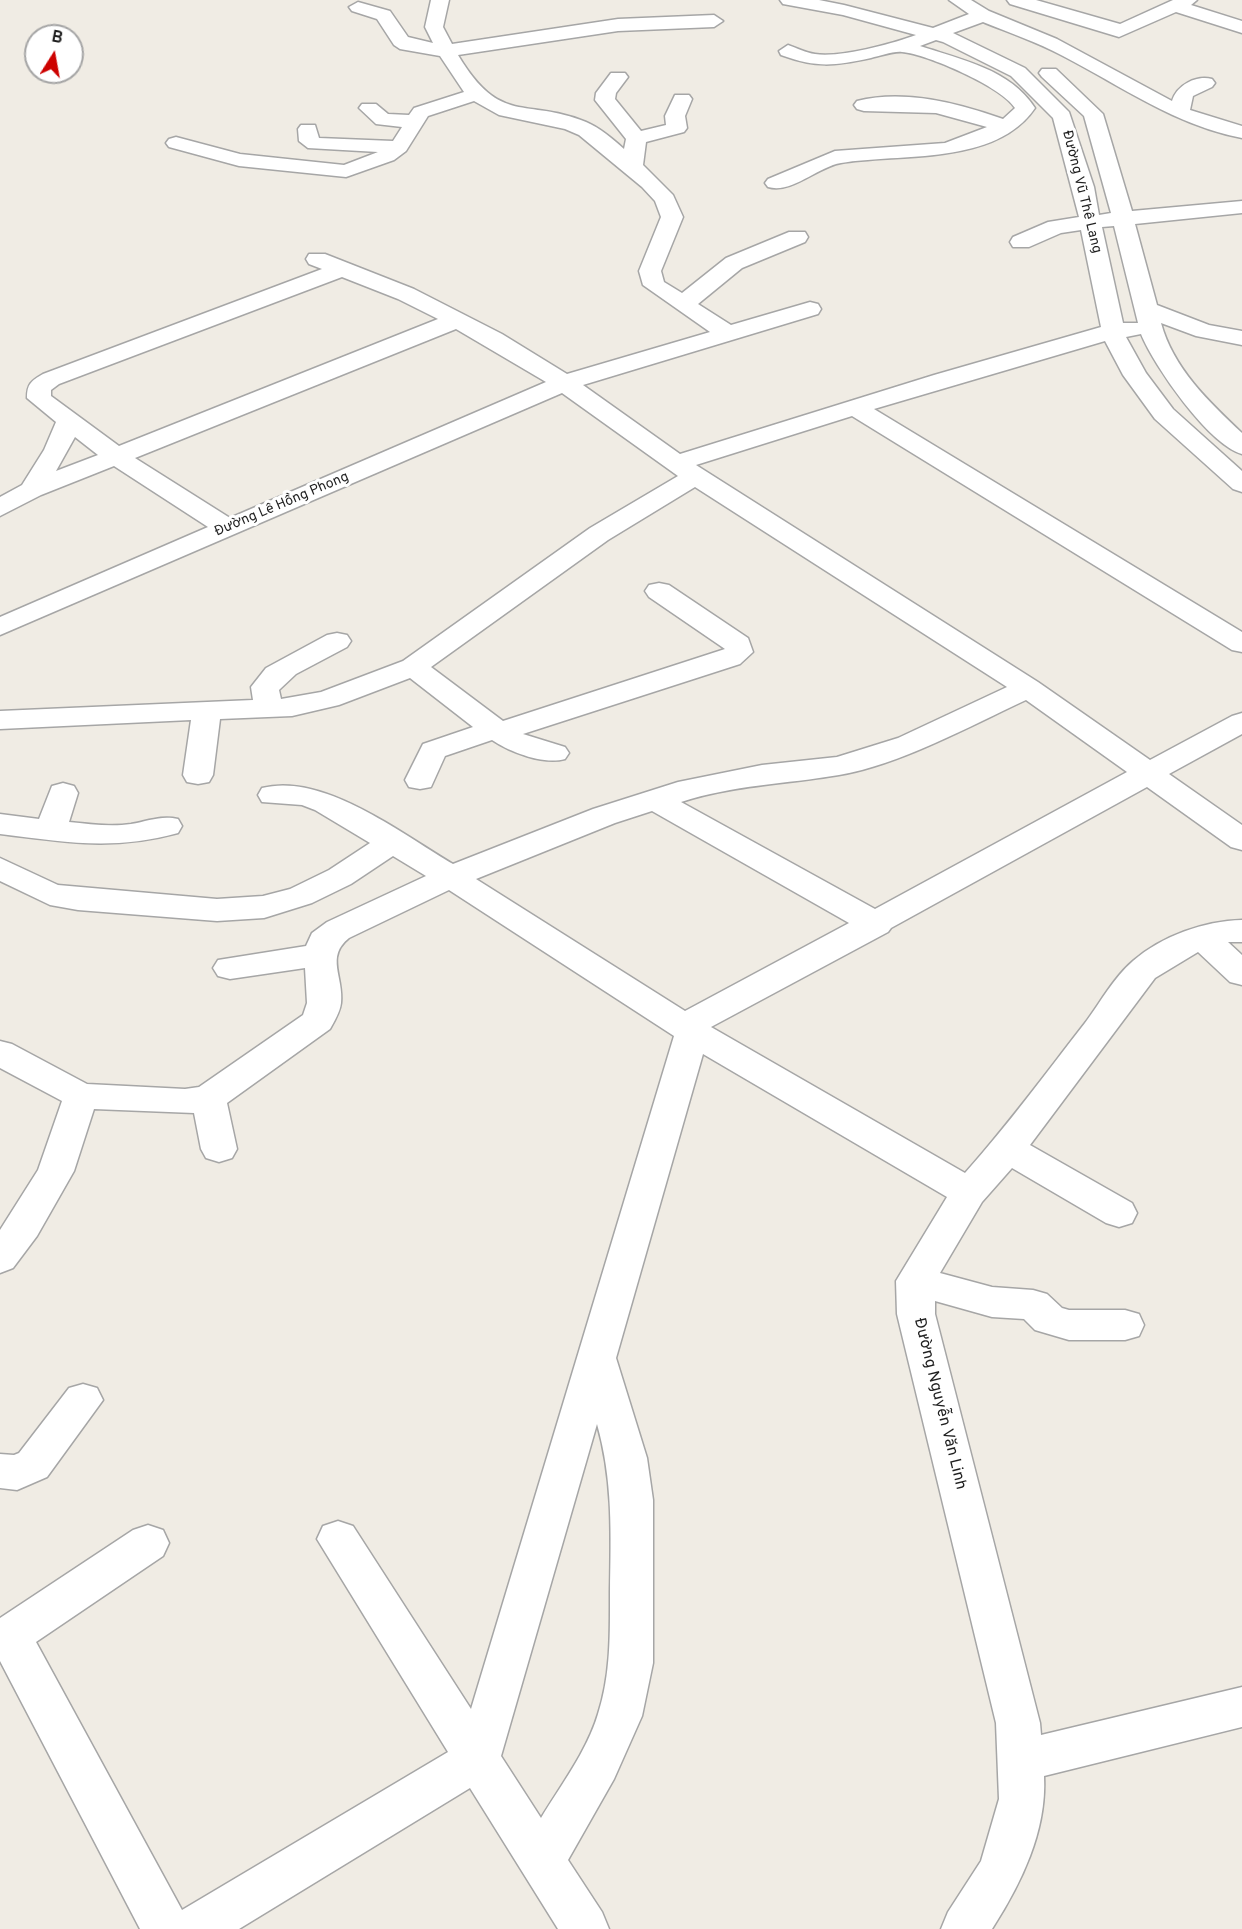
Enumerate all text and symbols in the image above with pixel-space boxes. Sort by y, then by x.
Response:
north arrow [24,24,84,84]
text: B [50,27,64,49]
street label: Đường Vũ Thê Lang [1058,129,1104,255]
street label: Đường Lê Hồng Phong [212,469,352,541]
street label: Đường Nguyễn Văn Linh [908,1316,970,1492]

